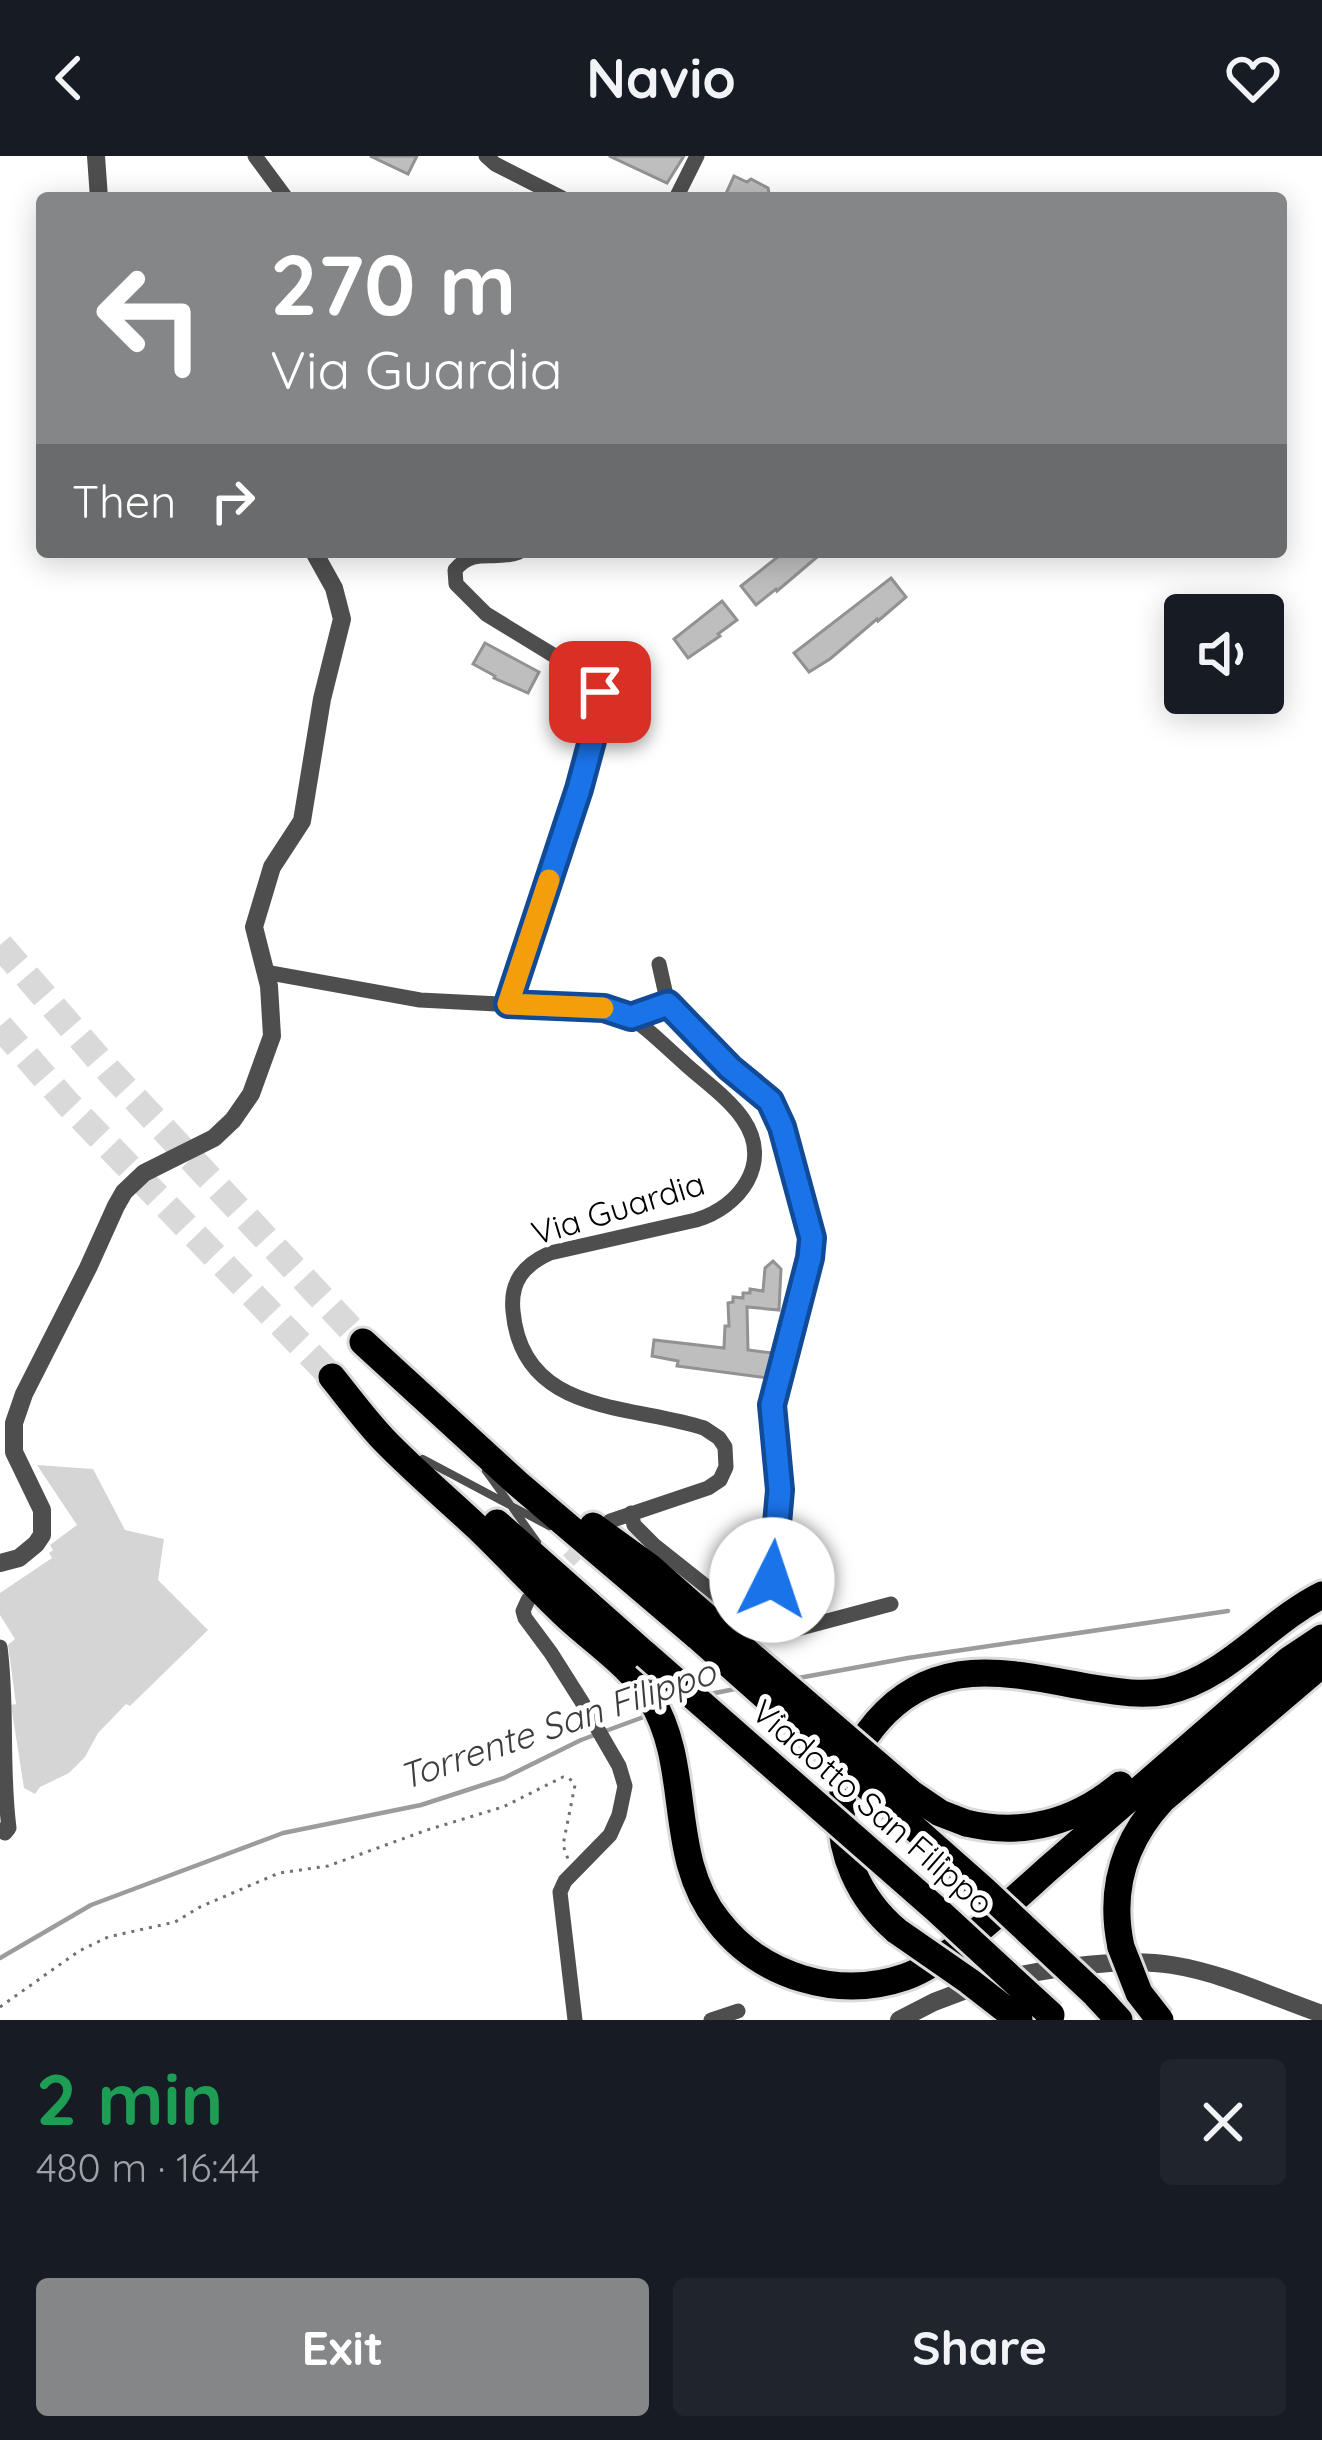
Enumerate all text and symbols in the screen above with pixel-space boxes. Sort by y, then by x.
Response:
text: Navio [586,44,736,112]
icon: back [36,45,102,111]
icon: heart [1220,45,1286,111]
text: 270 m [270,231,516,336]
icon: left [72,240,228,396]
text: Via Guardia [270,335,563,403]
icon: right [200,468,266,534]
text: Then [72,473,176,529]
map controls [1164,594,1284,714]
button: sound [1164,594,1284,714]
pin [549,641,651,743]
icon: arrive [567,659,633,725]
street label: Via Guardia [526,1162,709,1253]
position arrow [709,1517,835,1643]
water label: Torrente San Filippo [393,1648,722,1799]
street label: Viadotto San Filippo [744,1690,1003,1923]
text: 2 min [36,2053,223,2143]
button: close [1160,2059,1286,2185]
text: 480 m · 16:44 [36,2143,260,2192]
button: Exit [36,2278,649,2416]
button: Share [673,2278,1286,2416]

